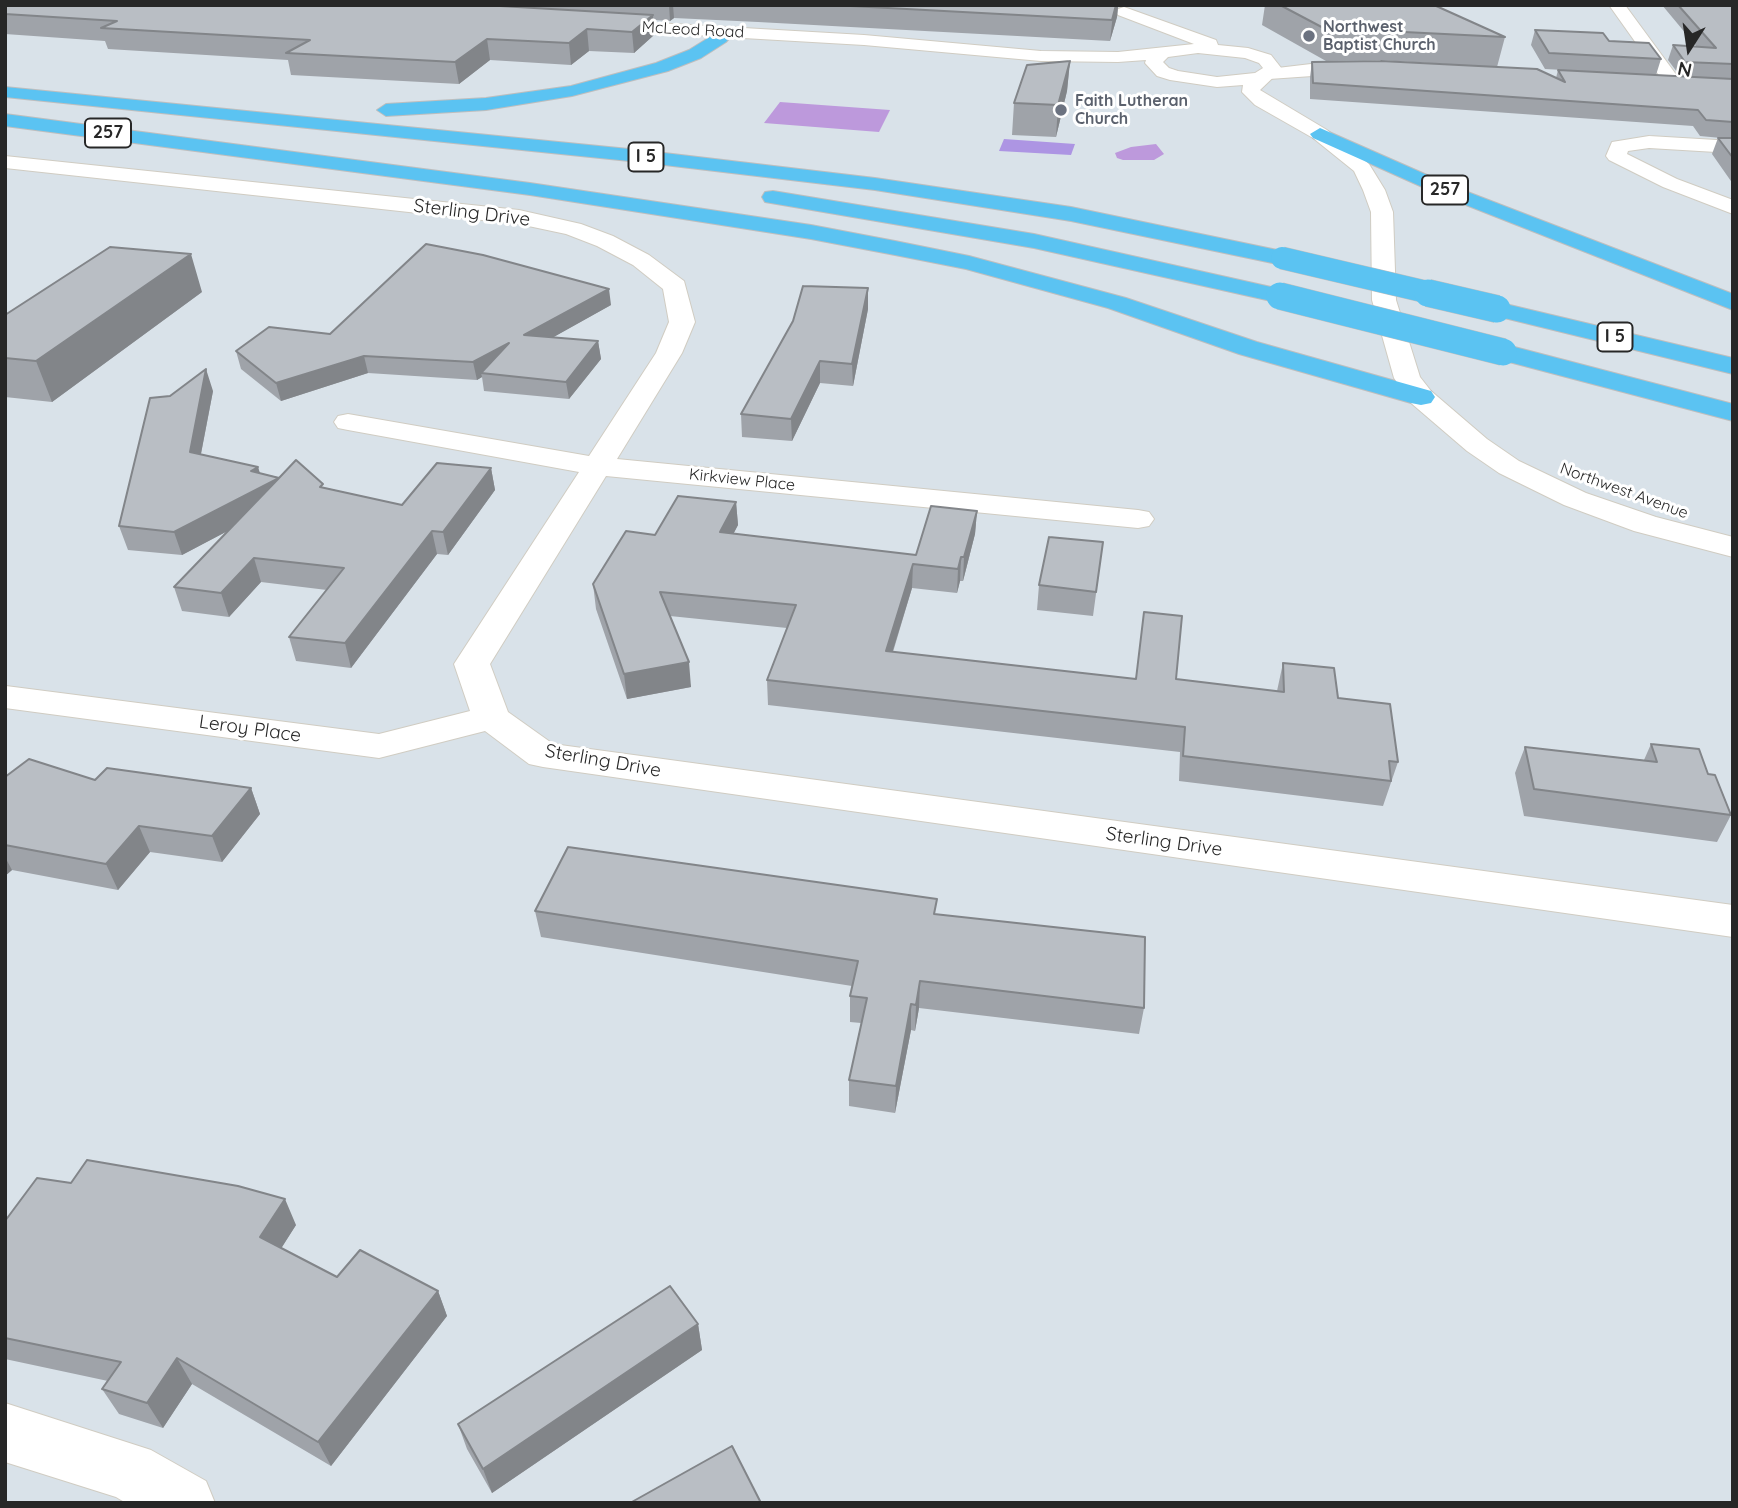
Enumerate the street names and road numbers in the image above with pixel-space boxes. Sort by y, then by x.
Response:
street label: McLeod Road [641,18,745,42]
road number: 257 [85,118,131,148]
road number: I 5 [628,142,664,172]
road number: 257 [1422,176,1468,204]
street label: Sterling Drive [412,195,532,231]
road number: I 5 [1598,323,1632,352]
street label: Northwest Avenue [1557,459,1691,523]
street label: Kirkview Place [688,465,796,495]
street label: Leroy Place [197,711,303,747]
street label: Sterling Drive [543,740,663,782]
street label: Sterling Drive [1104,823,1224,861]

